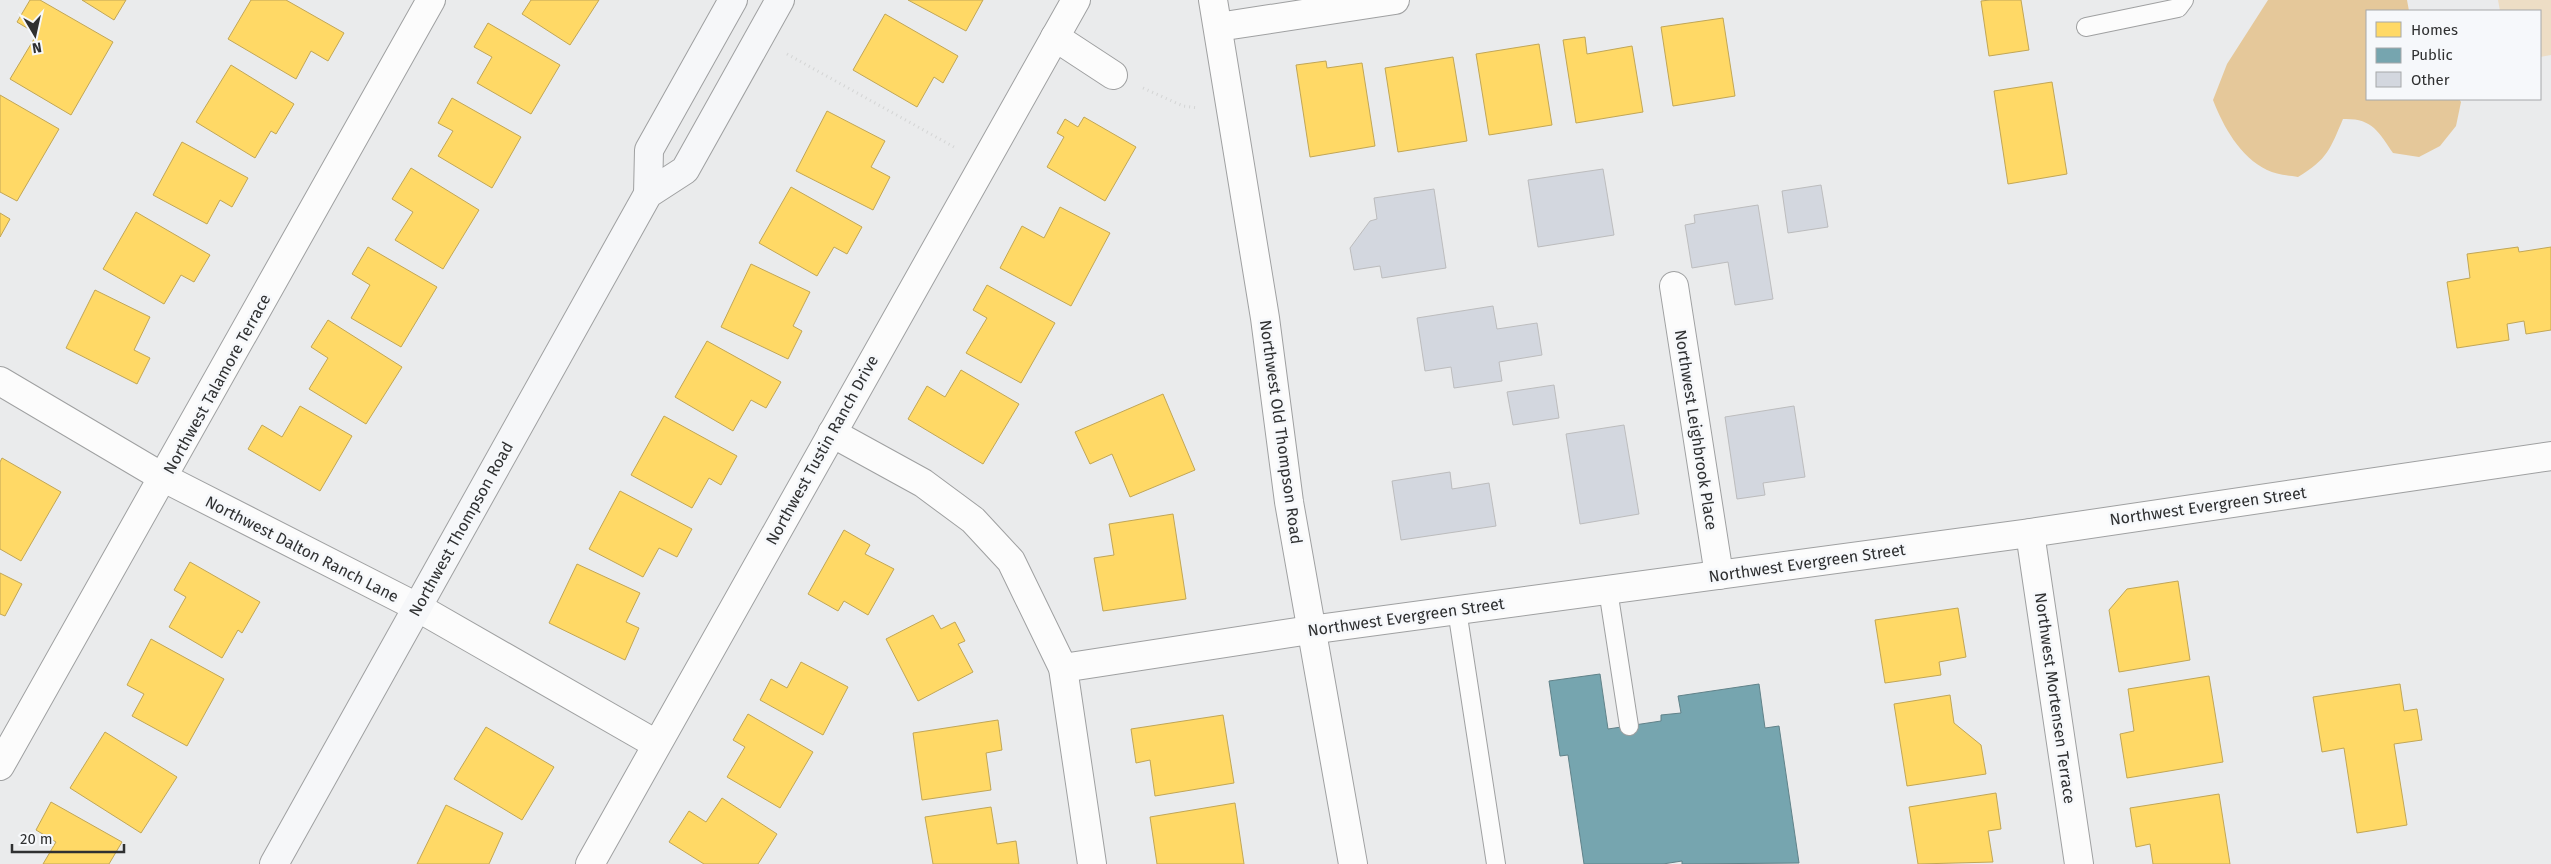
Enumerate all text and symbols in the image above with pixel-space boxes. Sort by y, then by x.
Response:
north arrow [10,10,60,60]
legend [2366,10,2541,100]
text: Homes [2411,21,2458,39]
text: N [31,38,43,56]
text: Public [2411,46,2453,64]
text: Other [2411,71,2450,89]
street label: Northwest Talamore Terrace [159,291,275,477]
street label: Northwest Old Thompson Road [1256,319,1306,545]
street label: Northwest Leighbrook Place [1671,328,1721,532]
street label: Northwest Tustin Ranch Drive [762,352,882,548]
street label: Northwest Thompson Road [405,438,517,620]
street label: Northwest Evergreen Street [2108,483,2308,529]
street label: Northwest Dalton Ranch Lane [202,492,402,606]
street label: Northwest Evergreen Street [1707,540,1907,586]
street label: Northwest Mortensen Terrace [2031,591,2079,805]
street label: Northwest Evergreen Street [1306,594,1506,640]
scale bar [12,822,125,854]
text: 20 m [20,830,53,848]

